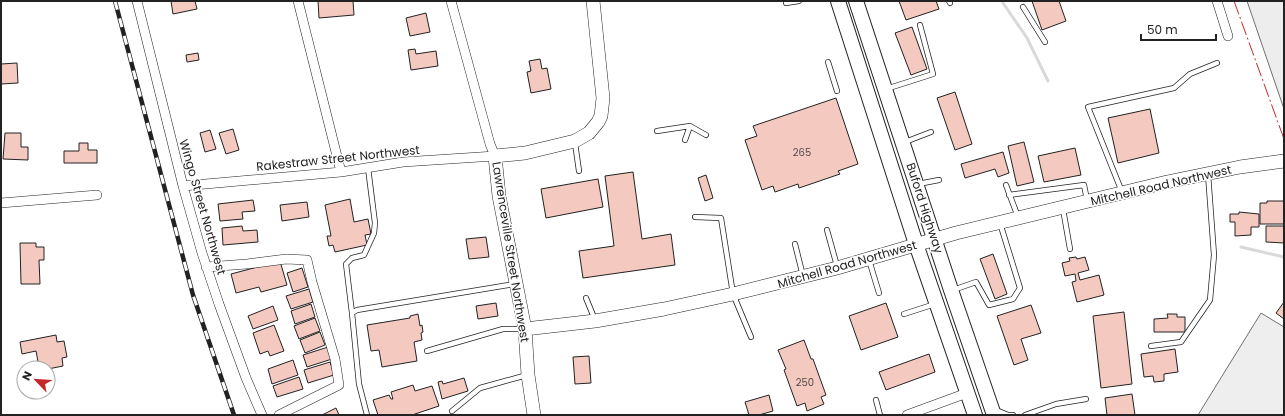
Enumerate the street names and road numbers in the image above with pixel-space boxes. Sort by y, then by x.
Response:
street label: Wingo Street Northwest [176,137,230,277]
street label: Rakestraw Street Northwest [255,141,421,175]
street label: Lawrenceville Street Northwest [488,160,534,344]
street label: Buford Highway [902,161,948,256]
street label: Mitchell Road Northwest [1089,161,1233,209]
street label: Mitchell Road Northwest [775,236,919,292]

